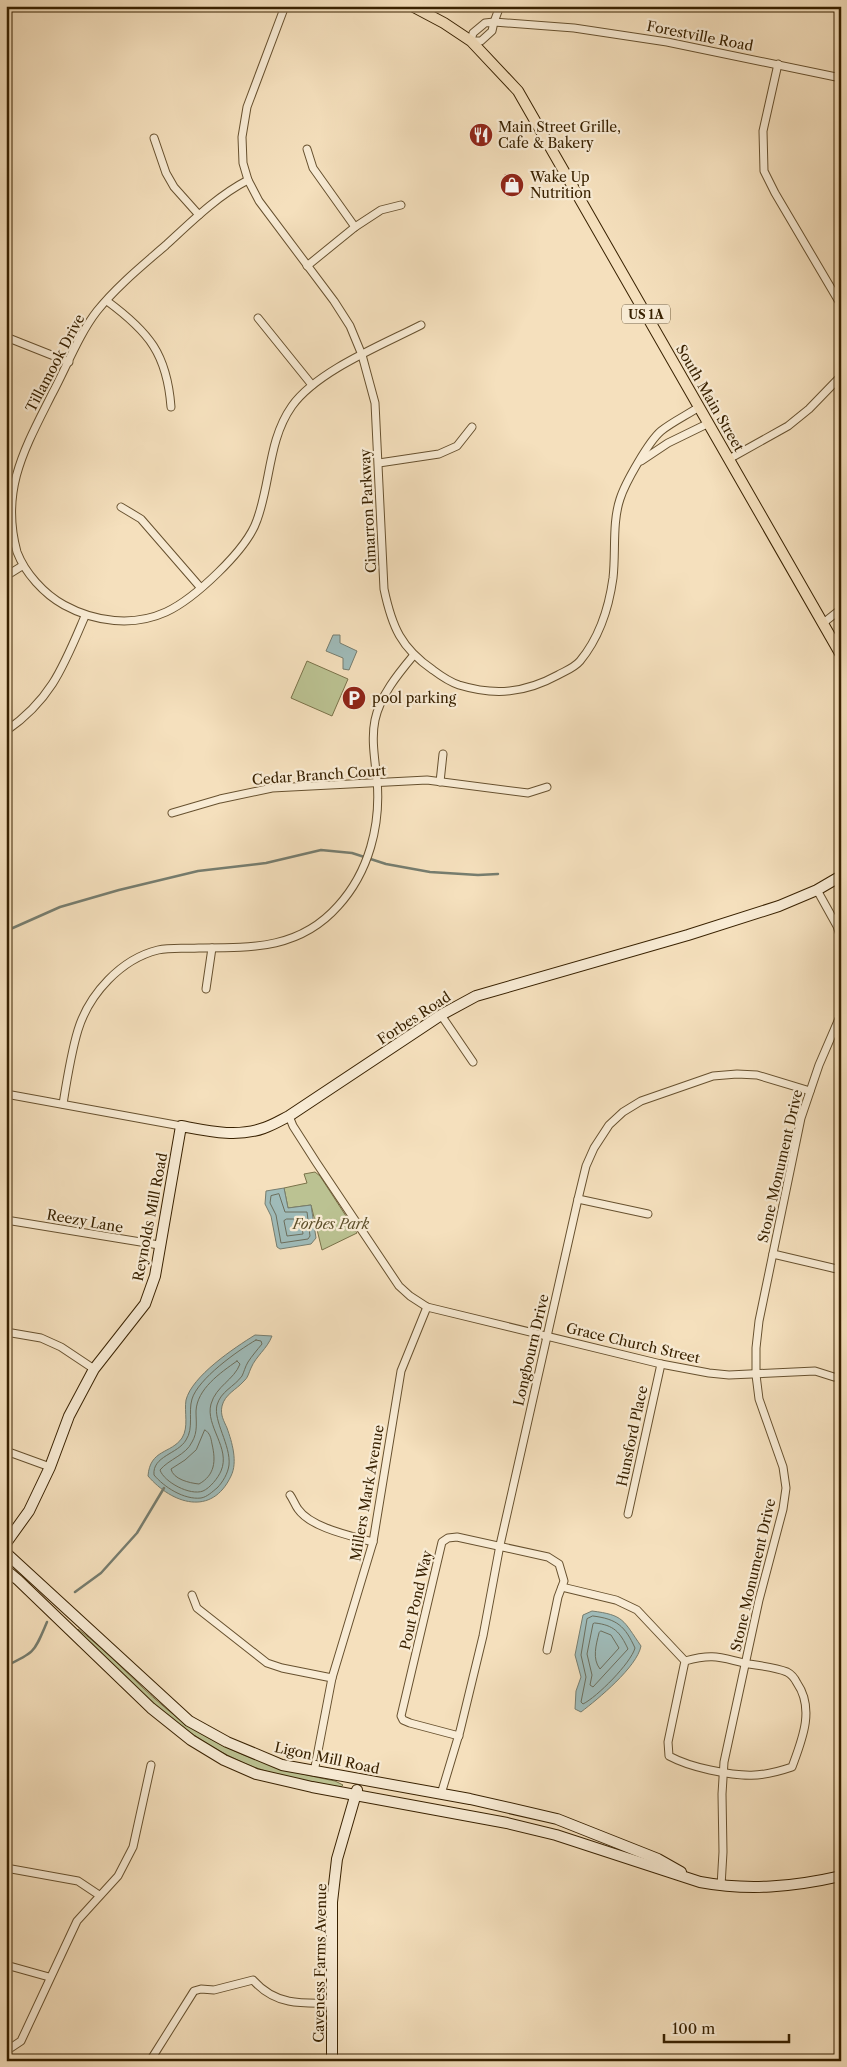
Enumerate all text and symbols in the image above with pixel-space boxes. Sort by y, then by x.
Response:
street label: Forestville Road [645,17,755,55]
place label: Main Street Grille, Cafe & Bakery [498,118,621,152]
restaurant icon: Main Street Grille, Cafe & Bakery [468,122,494,148]
place label: Wake Up Nutrition [529,168,592,202]
shop icon: Wake Up Nutrition [499,172,525,198]
road number: US 1A [622,304,670,324]
street label: Tillamook Drive [22,311,88,415]
street label: South Main Street [672,341,748,455]
street label: Cimarron Parkway [356,448,380,574]
parking icon: pool parking [341,685,367,711]
place label: pool parking [372,689,457,707]
street label: Cedar Branch Court [251,761,387,789]
street label: Forbes Road [374,987,454,1048]
street label: Stone Monument Drive [754,1087,806,1244]
street label: Reynolds Mill Road [129,1151,171,1283]
street label: Reezy Lane [45,1205,125,1237]
park label: Forbes Park [292,1215,370,1233]
street label: Longbourn Drive [509,1292,553,1408]
street label: Grace Church Street [564,1319,702,1367]
street label: Hunsford Place [613,1384,652,1488]
street label: Millers Mark Avenue [346,1423,388,1563]
street label: Stone Monument Drive [727,1496,779,1653]
street label: Pout Pond Way [396,1548,436,1652]
street label: Ligon Mill Road [273,1738,382,1778]
street label: Caveness Farms Avenue [310,1883,330,2043]
scale bar [664,2012,790,2044]
text: 100 m [672,2019,715,2038]

